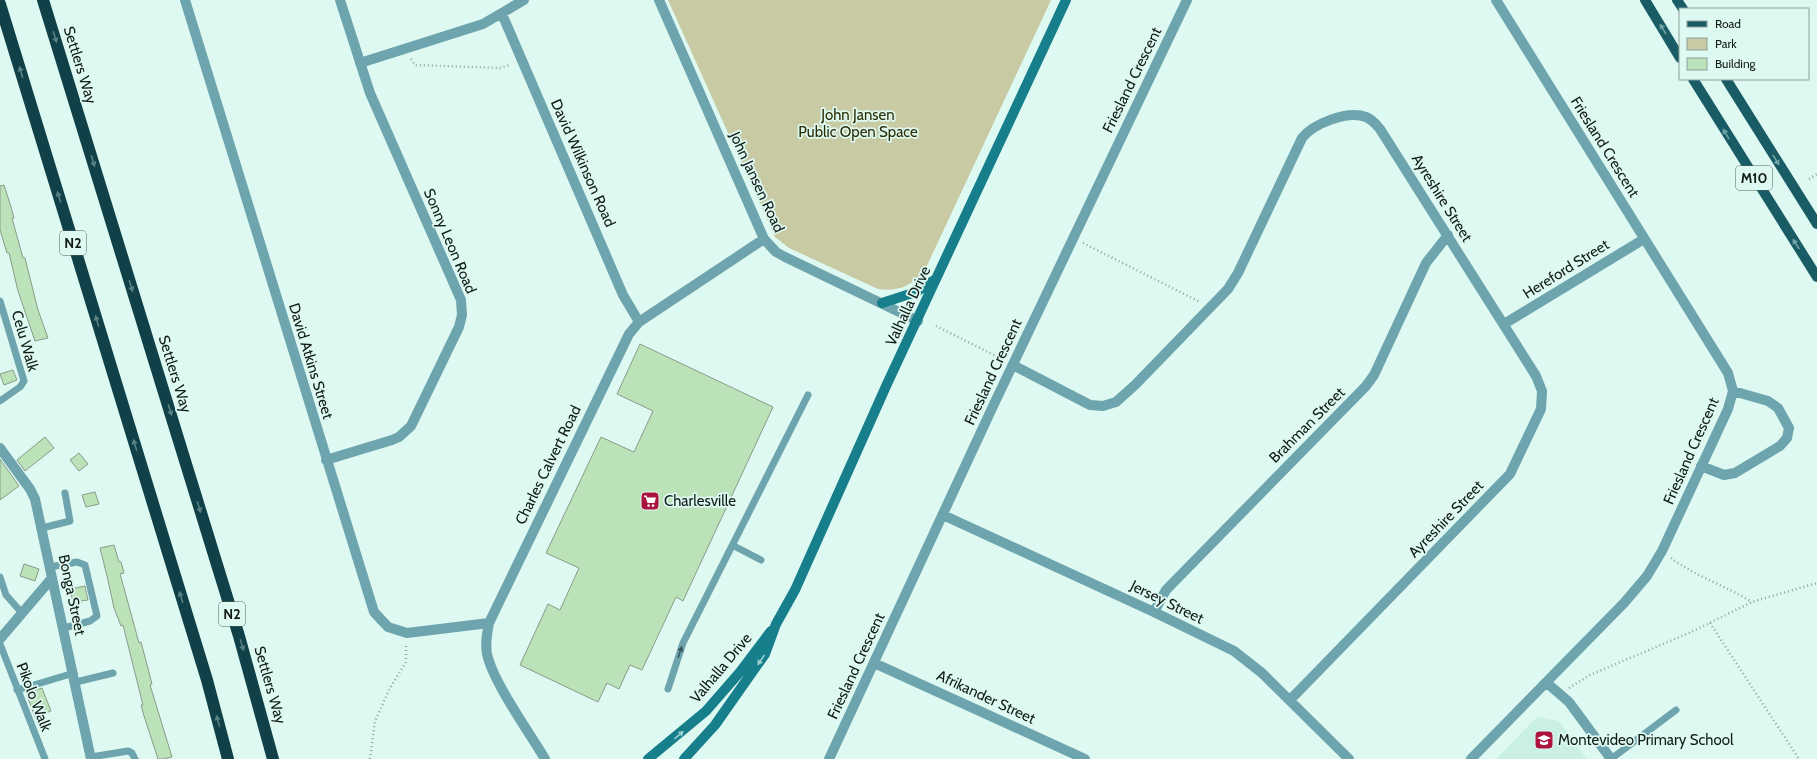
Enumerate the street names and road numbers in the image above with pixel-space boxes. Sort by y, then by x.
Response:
street label: Settlers Way [60,24,100,106]
street label: Friesland Crescent [1099,24,1165,136]
street label: Friesland Crescent [1567,93,1643,201]
street label: David Wilkinson Road [547,96,619,230]
street label: John Jansen Road [725,128,788,235]
street label: Ayreshire Street [1408,151,1476,245]
road number: M10 [1736,166,1772,190]
street label: Sonny Leon Road [420,186,480,296]
road number: N2 [60,231,86,255]
street label: Hereford Street [1520,235,1612,303]
street label: Valhalla Drive [882,263,934,349]
street label: David Atkins Street [285,301,337,421]
street label: Celu Walk [8,308,42,374]
street label: Friesland Crescent [961,316,1025,428]
street label: Settlers Way [155,333,195,415]
street label: Brahman Street [1265,383,1349,467]
street label: Friesland Crescent [1659,395,1723,507]
street label: Charles Calvert Road [511,402,585,528]
street label: Ayreshire Street [1405,477,1487,561]
street label: Bonga Street [55,553,89,637]
street label: Jersey Street [1126,576,1207,627]
road number: N2 [219,602,245,626]
street label: Friesland Crescent [824,610,888,722]
street label: Valhalla Drive [686,629,756,707]
street label: Settlers Way [250,644,290,726]
street label: Pikolo Walk [13,660,55,734]
street label: Afrikander Street [934,666,1038,728]

